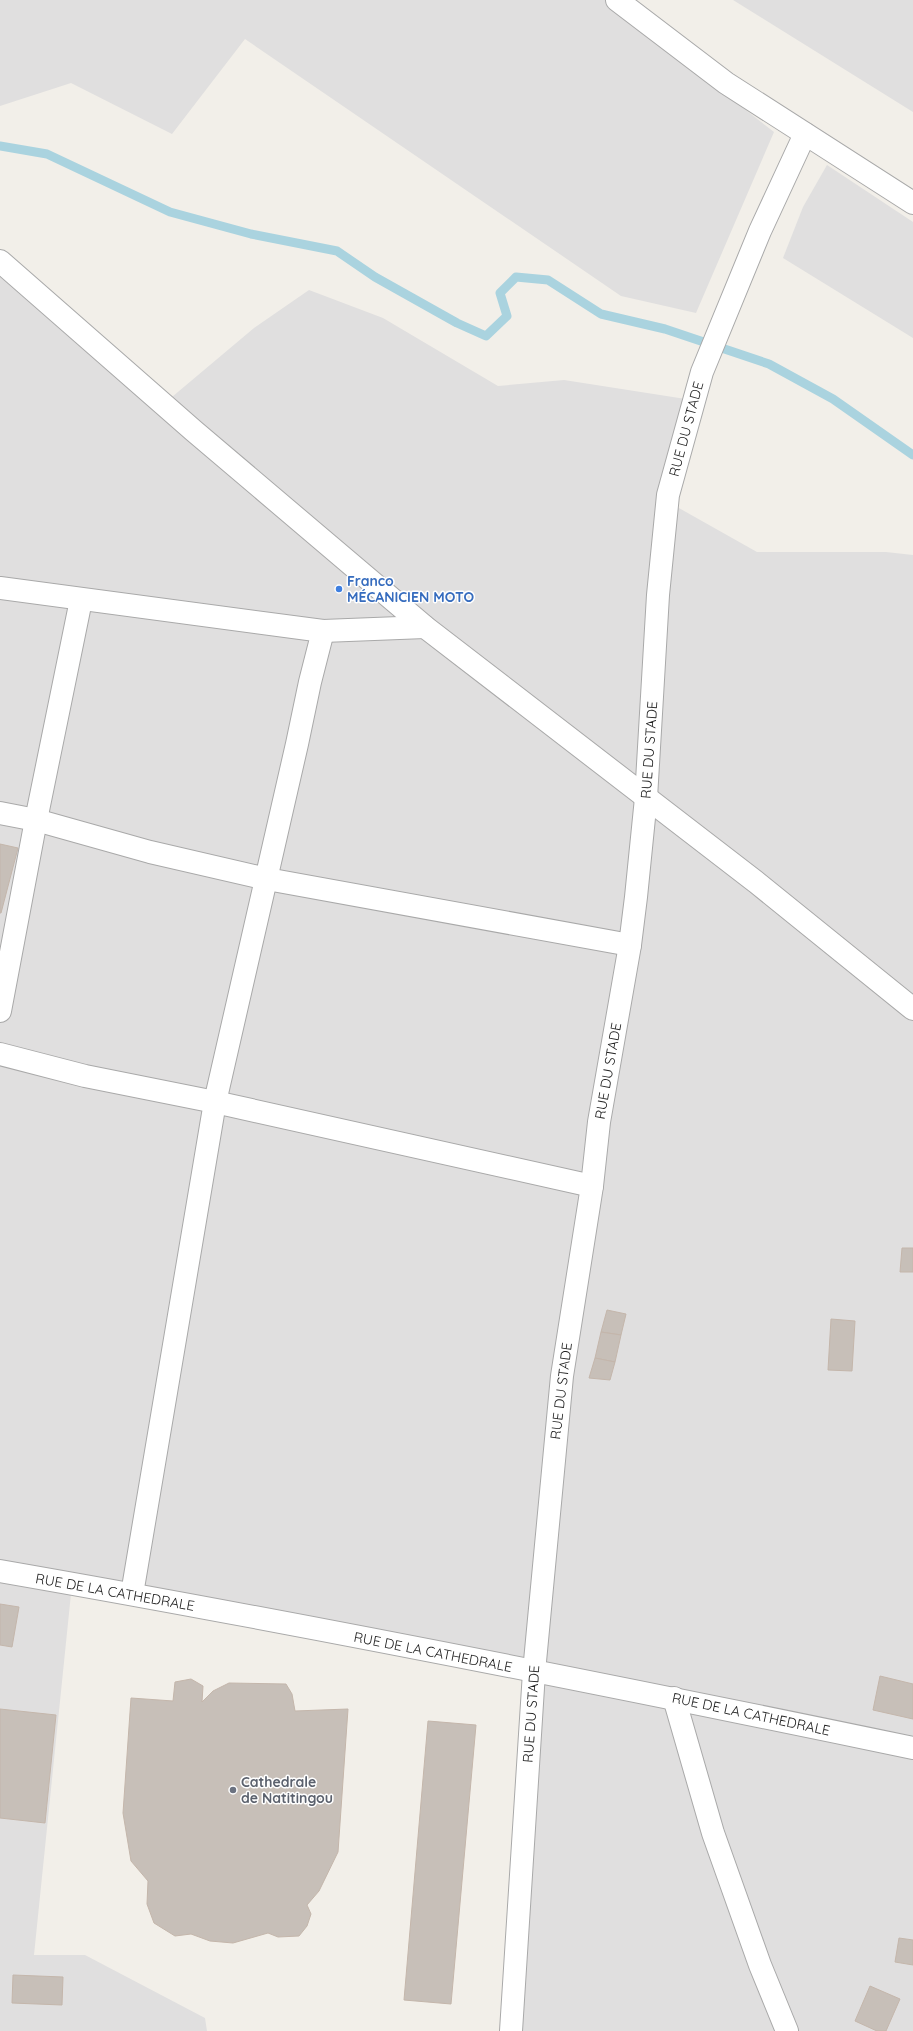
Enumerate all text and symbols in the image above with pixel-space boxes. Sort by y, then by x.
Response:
street label: RUE DU STADE [665,379,707,478]
place label: Franco MÉCANICIEN MOTO [347,572,474,606]
marker: Franco MÉCANICIEN MOTO [334,584,344,594]
street label: RUE DU STADE [637,701,661,799]
street label: RUE DU STADE [591,1021,625,1121]
street label: RUE DU STADE [546,1341,576,1441]
street label: RUE DE LA CATHEDRALE [34,1569,196,1615]
street label: RUE DE LA CATHEDRALE [352,1628,514,1676]
street label: RUE DU STADE [519,1665,543,1763]
street label: RUE DE LA CATHEDRALE [670,1688,832,1740]
place label: Cathedrale de Natitingou [241,1773,333,1807]
marker: Cathedrale de Natitingou [228,1785,238,1795]

